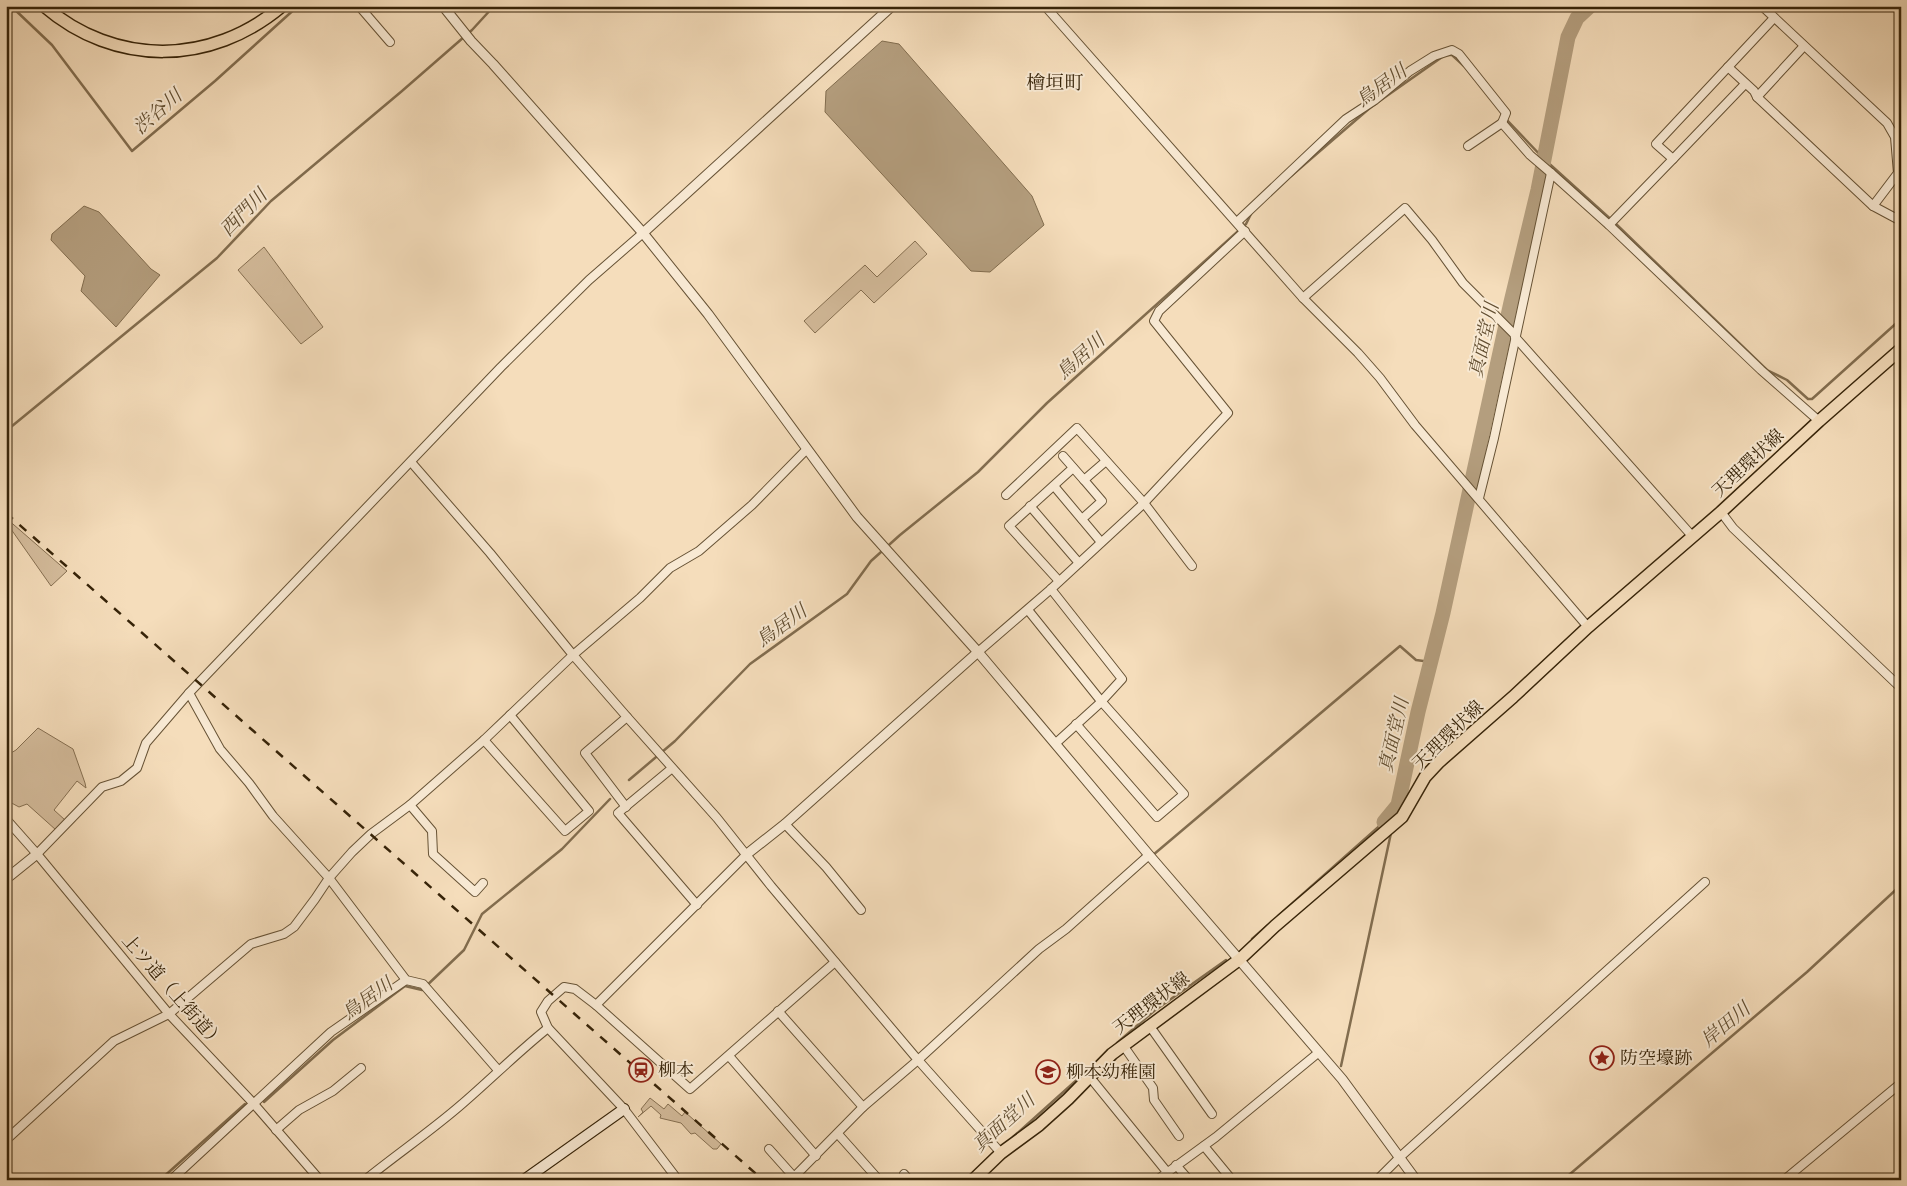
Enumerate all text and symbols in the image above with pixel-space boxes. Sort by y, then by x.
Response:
water label: 鳥居川 [1351,58,1413,111]
district label: 檜垣町 [1026,71,1084,94]
water label: 渋谷川 [128,83,188,139]
water label: 西門川 [215,182,273,241]
water label: 真面堂川 [1464,299,1504,380]
water label: 鳥居川 [1051,327,1111,384]
street label: 天理環状線 [1708,424,1788,502]
water label: 鳥居川 [751,598,813,651]
water label: 真面堂川 [1374,694,1414,775]
street label: 天理環状線 [1408,696,1488,774]
street label: 上ツ道（上街道） [117,929,229,1053]
street label: 天理環状線 [1108,967,1194,1039]
water label: 鳥居川 [337,971,399,1024]
water label: 岸田川 [1696,996,1756,1052]
place icon: 防空壕跡 [1589,1045,1615,1071]
place label: 防空壕跡 [1620,1047,1692,1069]
station icon: 柳本 [628,1057,654,1083]
place label: 柳本 [658,1059,694,1081]
school or university icon: 柳本幼稚園 [1035,1059,1061,1085]
place label: 柳本幼稚園 [1066,1061,1156,1083]
water label: 真面堂川 [967,1087,1041,1156]

